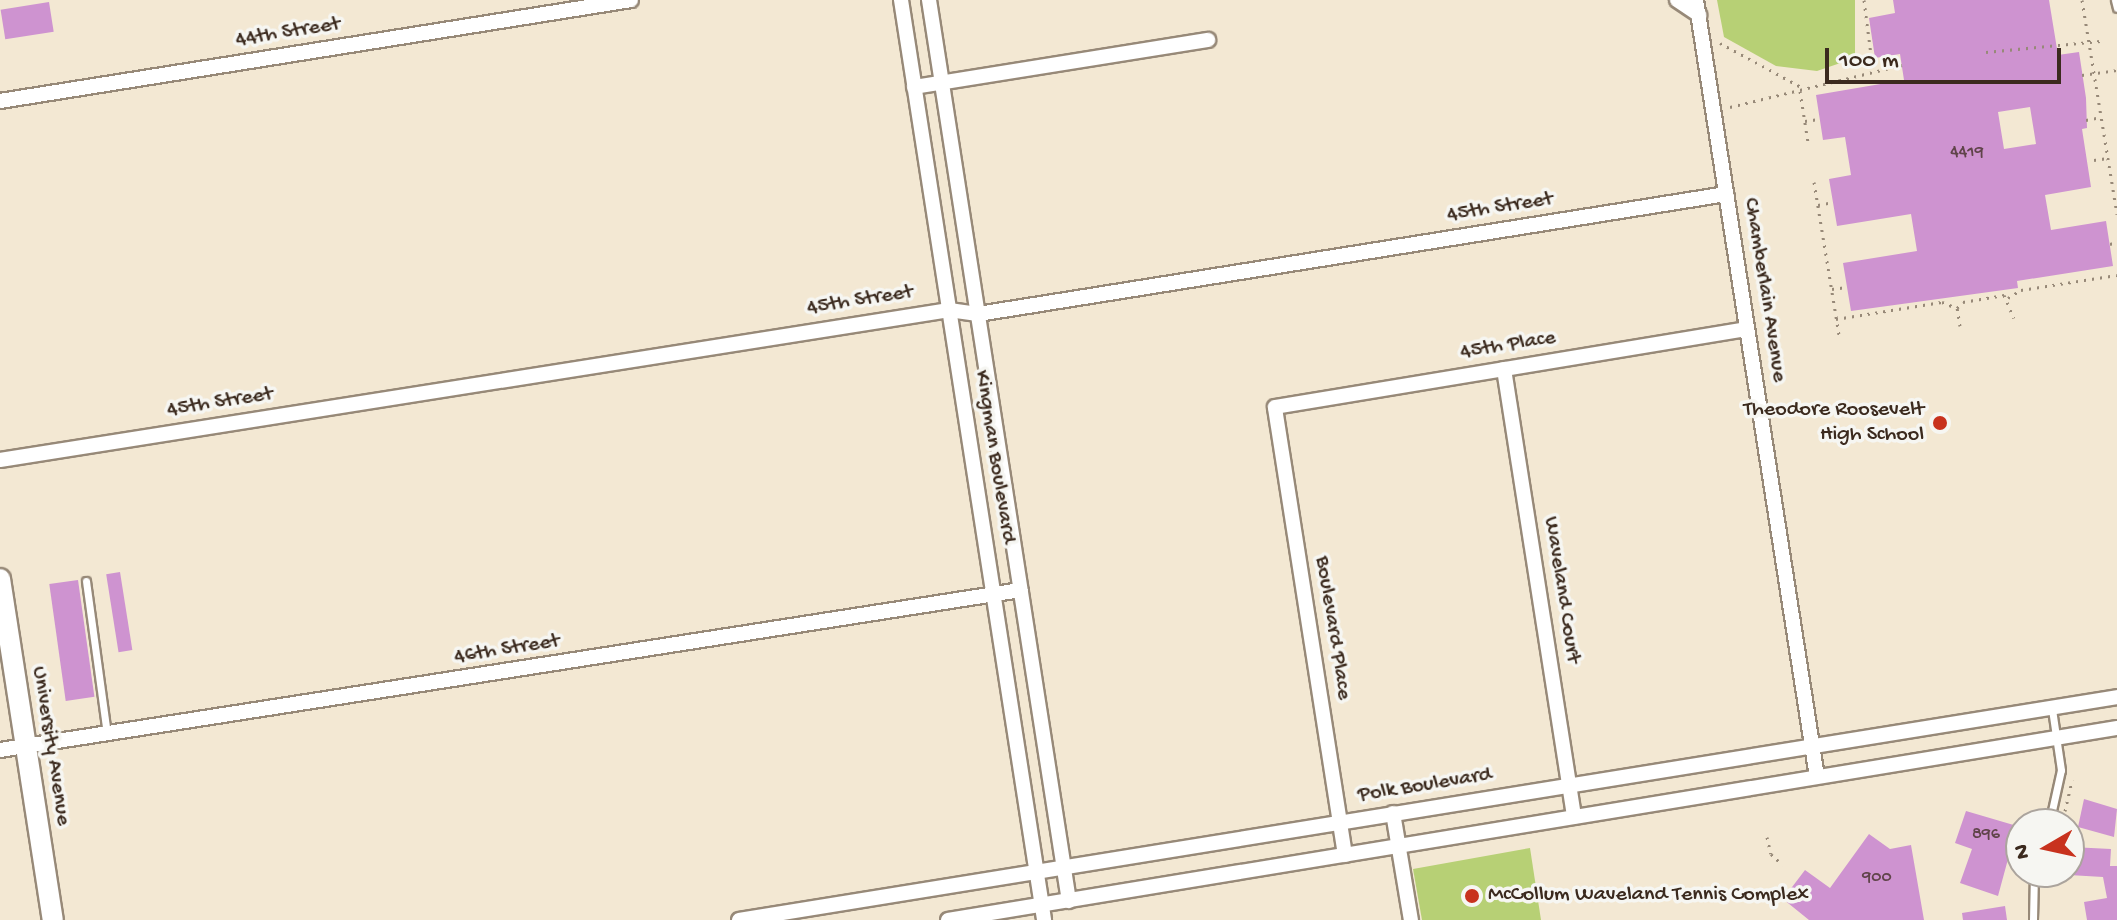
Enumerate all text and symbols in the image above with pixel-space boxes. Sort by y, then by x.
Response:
street label: 44th Street [234,12,342,54]
scale bar [1829,32,2065,82]
text: 100 m [1839,47,1899,76]
house number: 4419 [1950,142,1984,164]
street label: 45th Street [1445,187,1555,229]
street label: Chamberlain Avenue [1736,196,1792,384]
street label: 45th Street [805,280,915,322]
street label: 45th Place [1459,325,1557,367]
street label: Kingman Boulevard [967,368,1021,546]
street label: 45th Street [165,382,275,424]
place label: Theodore Roosevelt High School [1744,397,1924,448]
marker: Theodore Roosevelt High School [1931,414,1949,432]
street label: Waveland Court [1536,515,1586,665]
street label: Boulevard Place [1308,554,1356,702]
street label: 46th Street [452,629,562,671]
street label: University Avenue [24,665,76,827]
street label: Polk Boulevard [1356,762,1494,810]
north arrow [2005,808,2085,888]
house number: 896 [1972,824,2000,846]
text: N [2009,842,2037,861]
house number: 900 [1862,867,1892,889]
place label: McCollum Waveland Tennis Complex [1488,883,1809,909]
marker: McCollum Waveland Tennis Complex [1463,887,1481,905]

